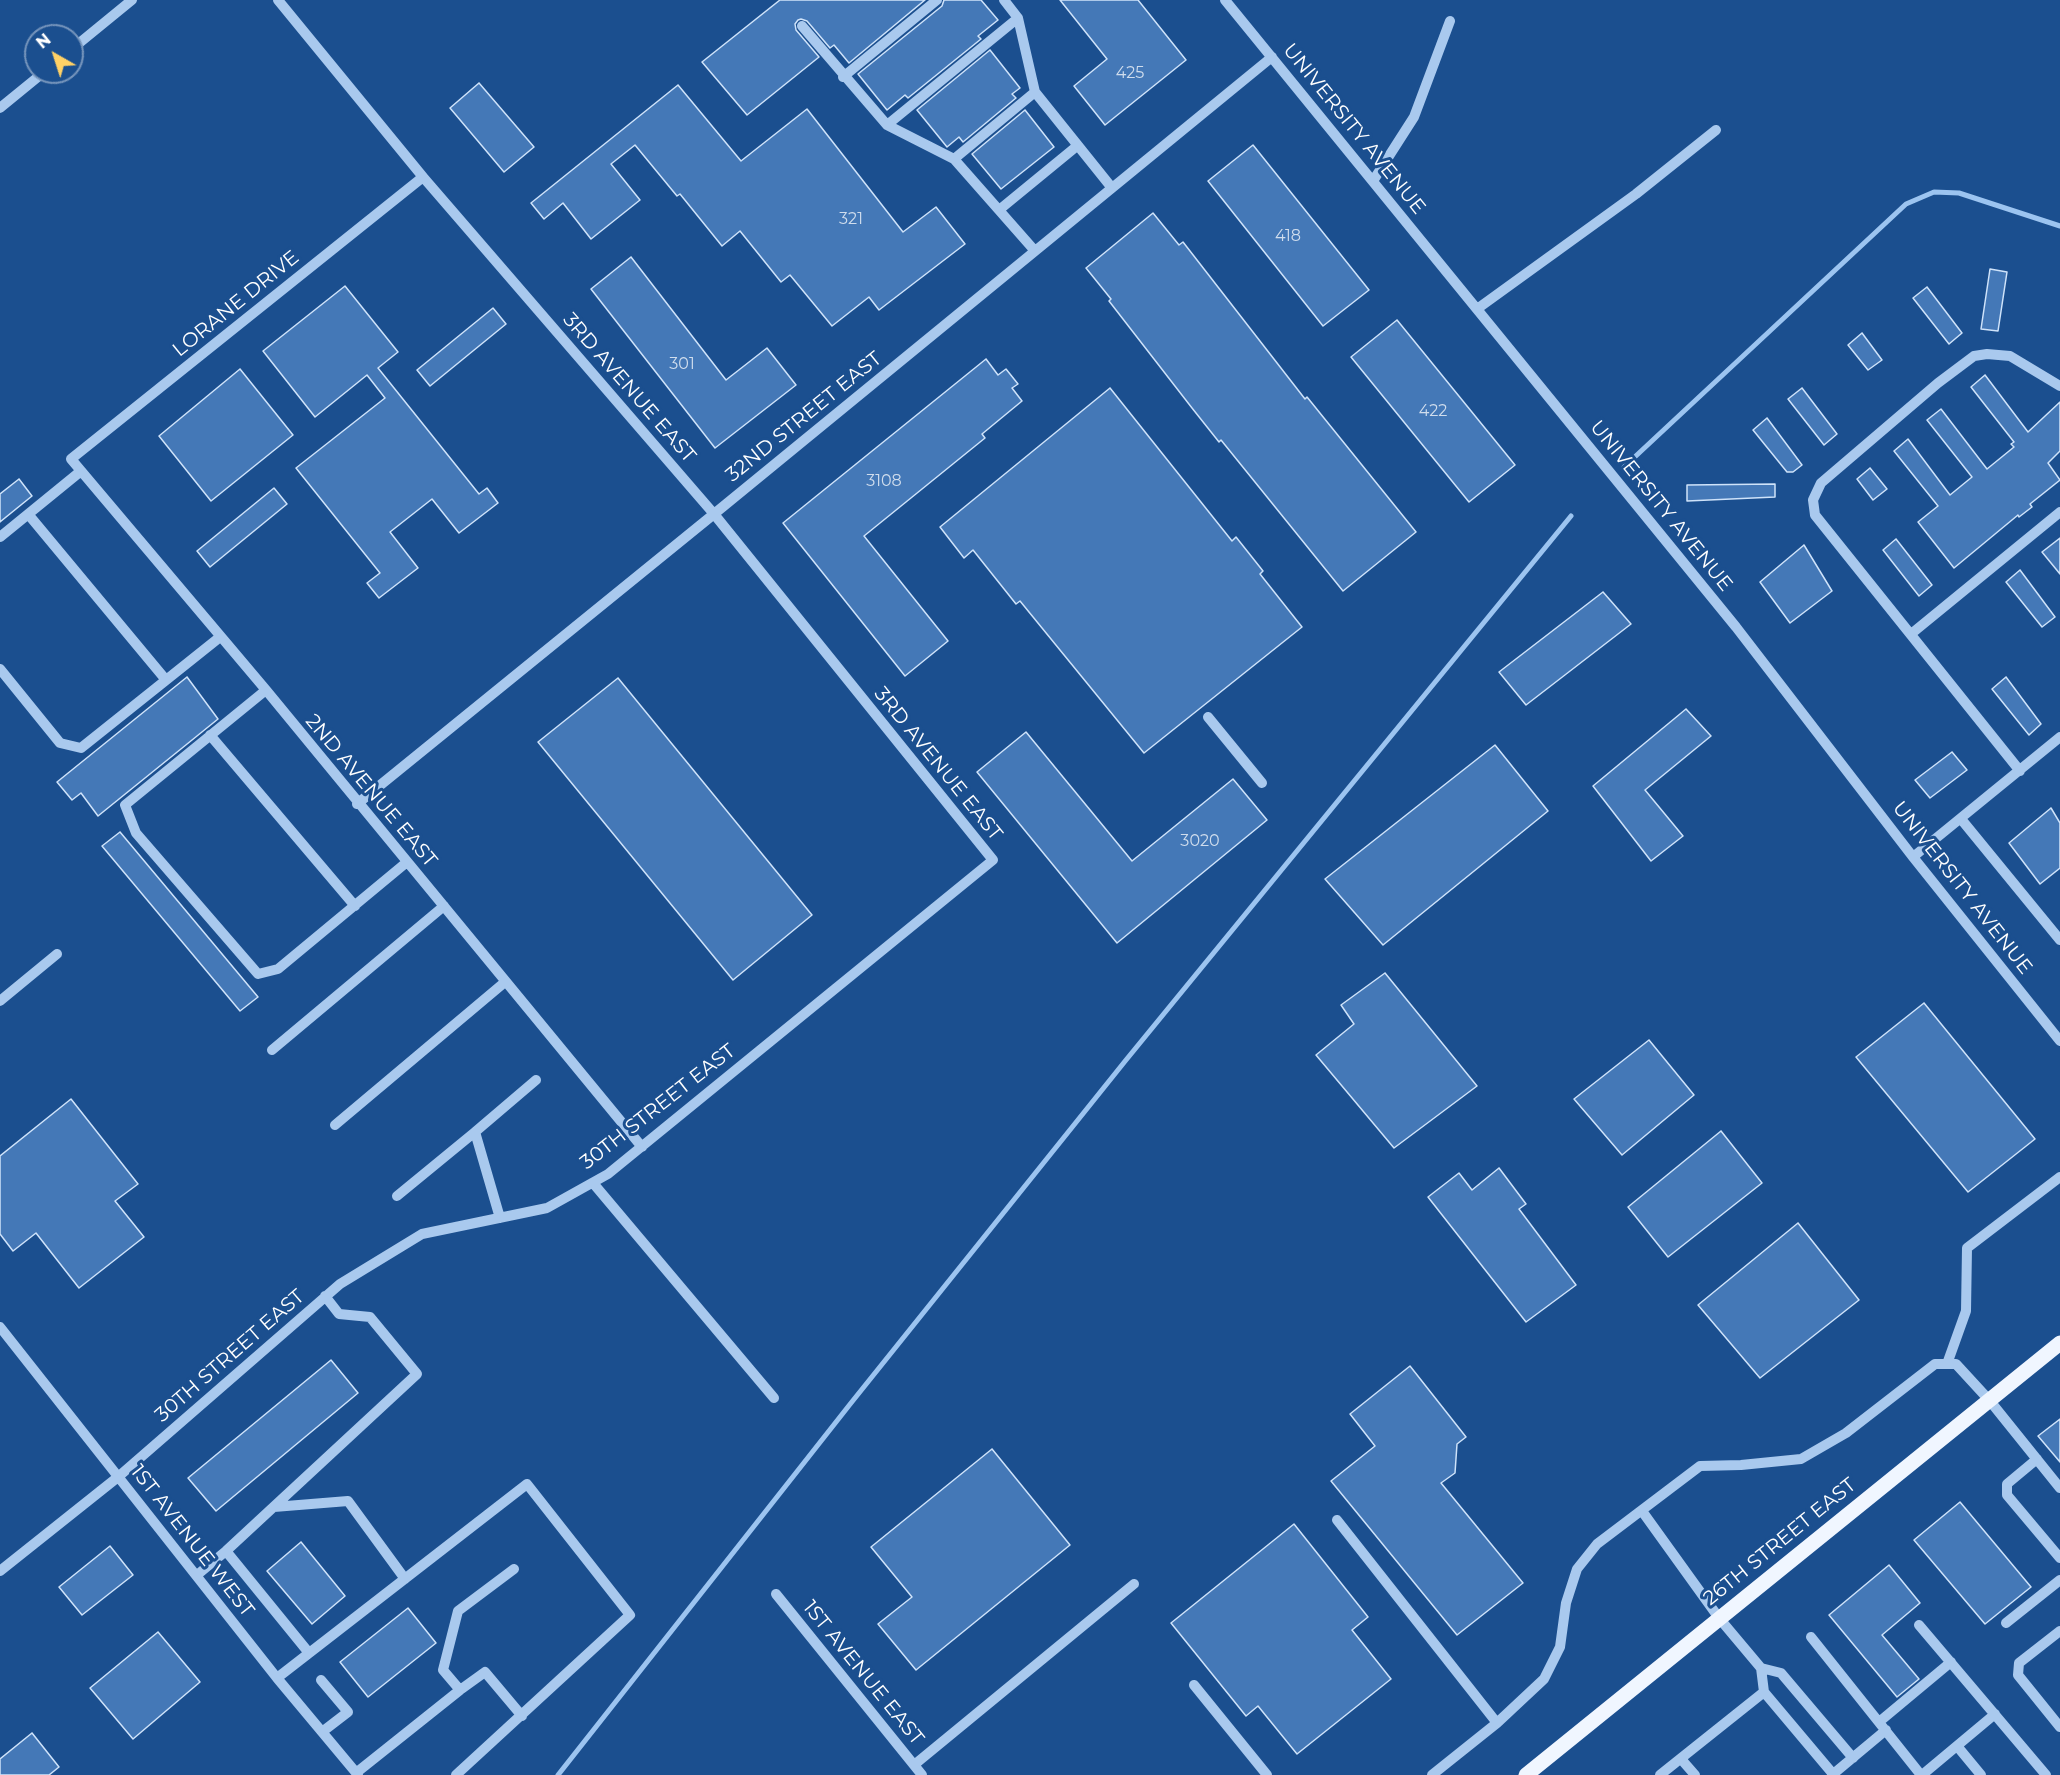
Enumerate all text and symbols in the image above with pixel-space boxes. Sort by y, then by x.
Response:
north arrow [24,24,84,84]
text: N [33,30,55,53]
street label: UNIVERSITY AVENUE [1278,39,1430,219]
house number: 425 [1116,63,1144,83]
house number: 321 [839,209,863,229]
house number: 418 [1275,226,1301,246]
street label: LORANE DRIVE [168,246,304,362]
street label: 3RD AVENUE EAST [558,308,700,468]
street label: 32ND STREET EAST [721,347,887,487]
house number: 301 [669,354,695,374]
house number: 422 [1419,401,1447,421]
street label: UNIVERSITY AVENUE [1585,416,1737,596]
house number: 3108 [866,471,902,491]
street label: 3RD AVENUE EAST [869,683,1007,845]
street label: 2ND AVENUE EAST [300,710,442,872]
street label: UNIVERSITY AVENUE [1887,797,2037,979]
house number: 3020 [1180,831,1220,851]
street label: 30TH STREET EAST [576,1039,740,1175]
street label: 30TH STREET EAST [150,1285,310,1427]
street label: 1ST AVENUE WEST [125,1460,259,1622]
street label: 26TH STREET EAST [1699,1473,1861,1611]
street label: 1ST AVENUE EAST [797,1596,929,1750]

